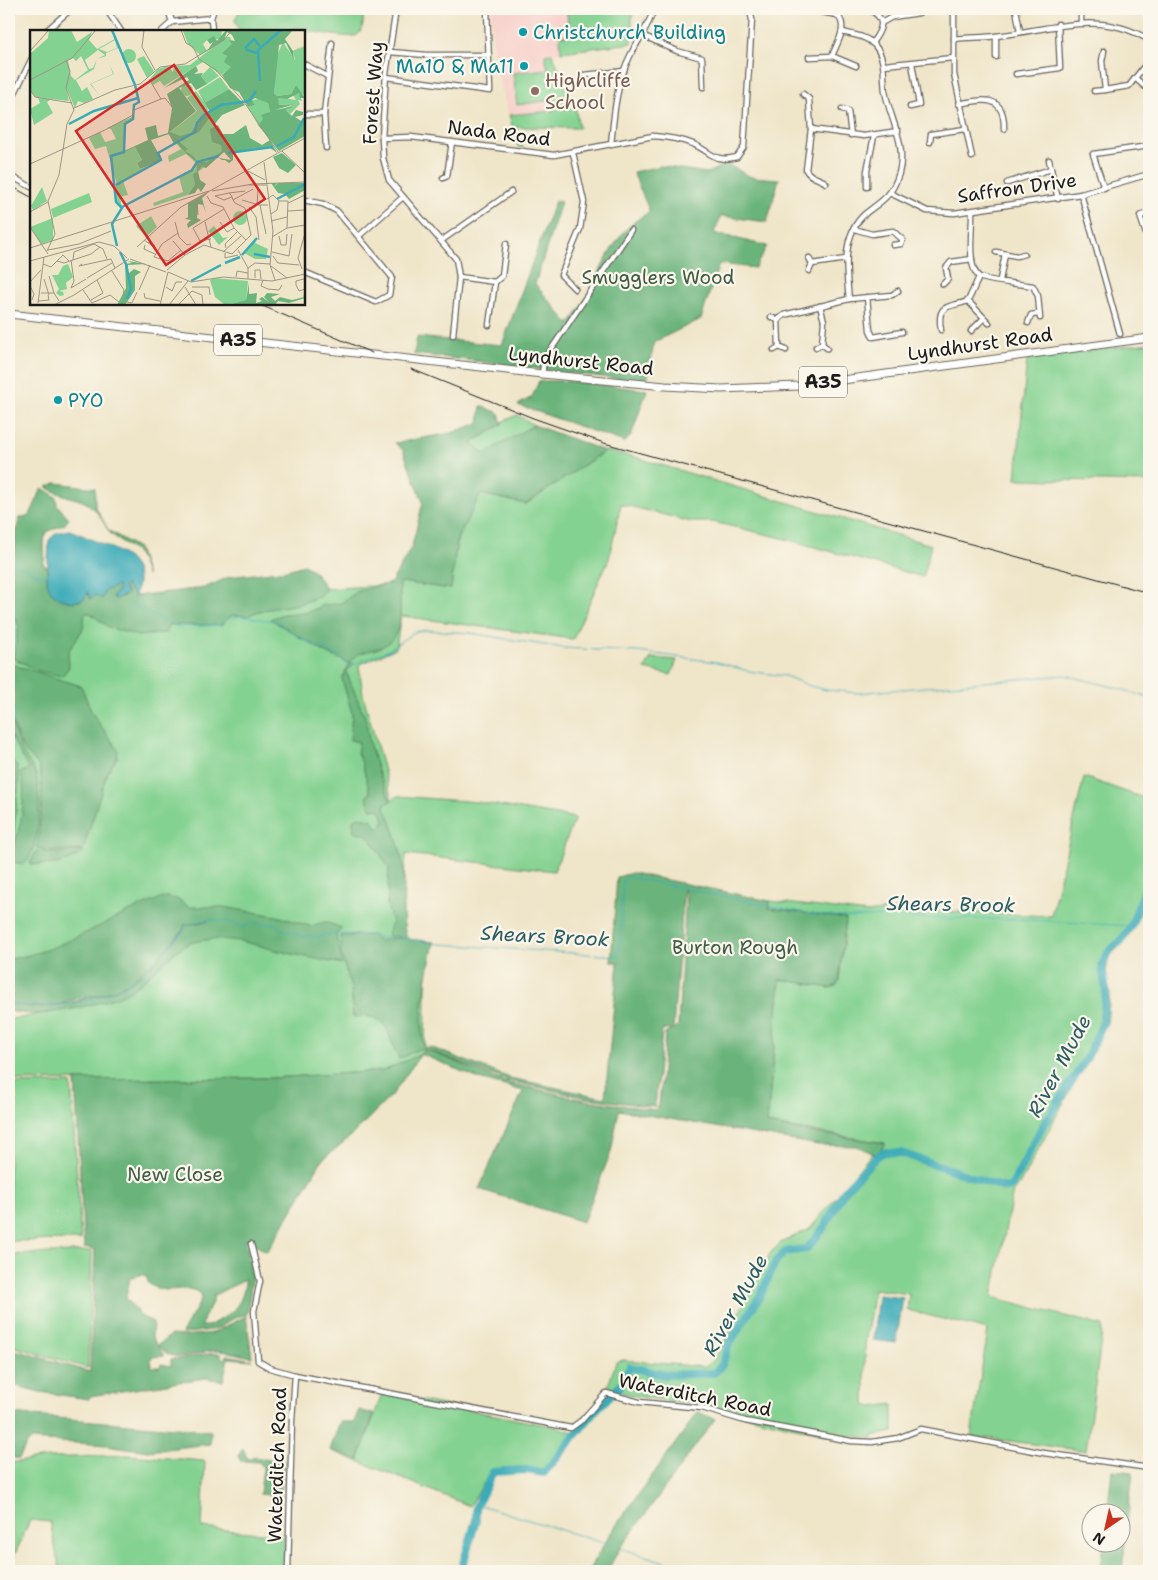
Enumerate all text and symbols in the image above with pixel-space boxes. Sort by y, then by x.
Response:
place label: Christchurch Building [533,20,726,45]
marker: Christchurch Building [517,26,529,38]
inset map [30,30,305,305]
street label: Forest Way [357,41,389,145]
place label: Ma10 & Ma11 [396,54,514,79]
marker: Ma10 & Ma11 [518,60,530,72]
place label: Highcliffe School [545,68,631,115]
marker: Highcliffe School [529,85,541,97]
street label: Nada Road [446,114,552,152]
street label: Saffron Drive [956,167,1078,209]
park label: Smugglers Wood [581,265,735,290]
street label: Lyndhurst Road [906,321,1054,367]
road number: A35 [214,324,262,356]
street label: Lyndhurst Road [507,341,655,381]
road number: A35 [799,367,847,398]
place label: PYO [68,388,103,413]
marker: PYO [52,394,64,406]
water label: Shears Brook [886,890,1016,918]
water label: Shears Brook [480,920,610,952]
park label: Burton Rough [672,935,798,960]
water label: River Mude [1021,1010,1097,1122]
park label: New Close [127,1162,223,1187]
water label: River Mude [696,1250,774,1360]
street label: Waterditch Road [616,1368,774,1422]
street label: Waterditch Road [262,1387,292,1543]
north arrow [1080,1502,1130,1552]
text: N [1089,1528,1108,1549]

